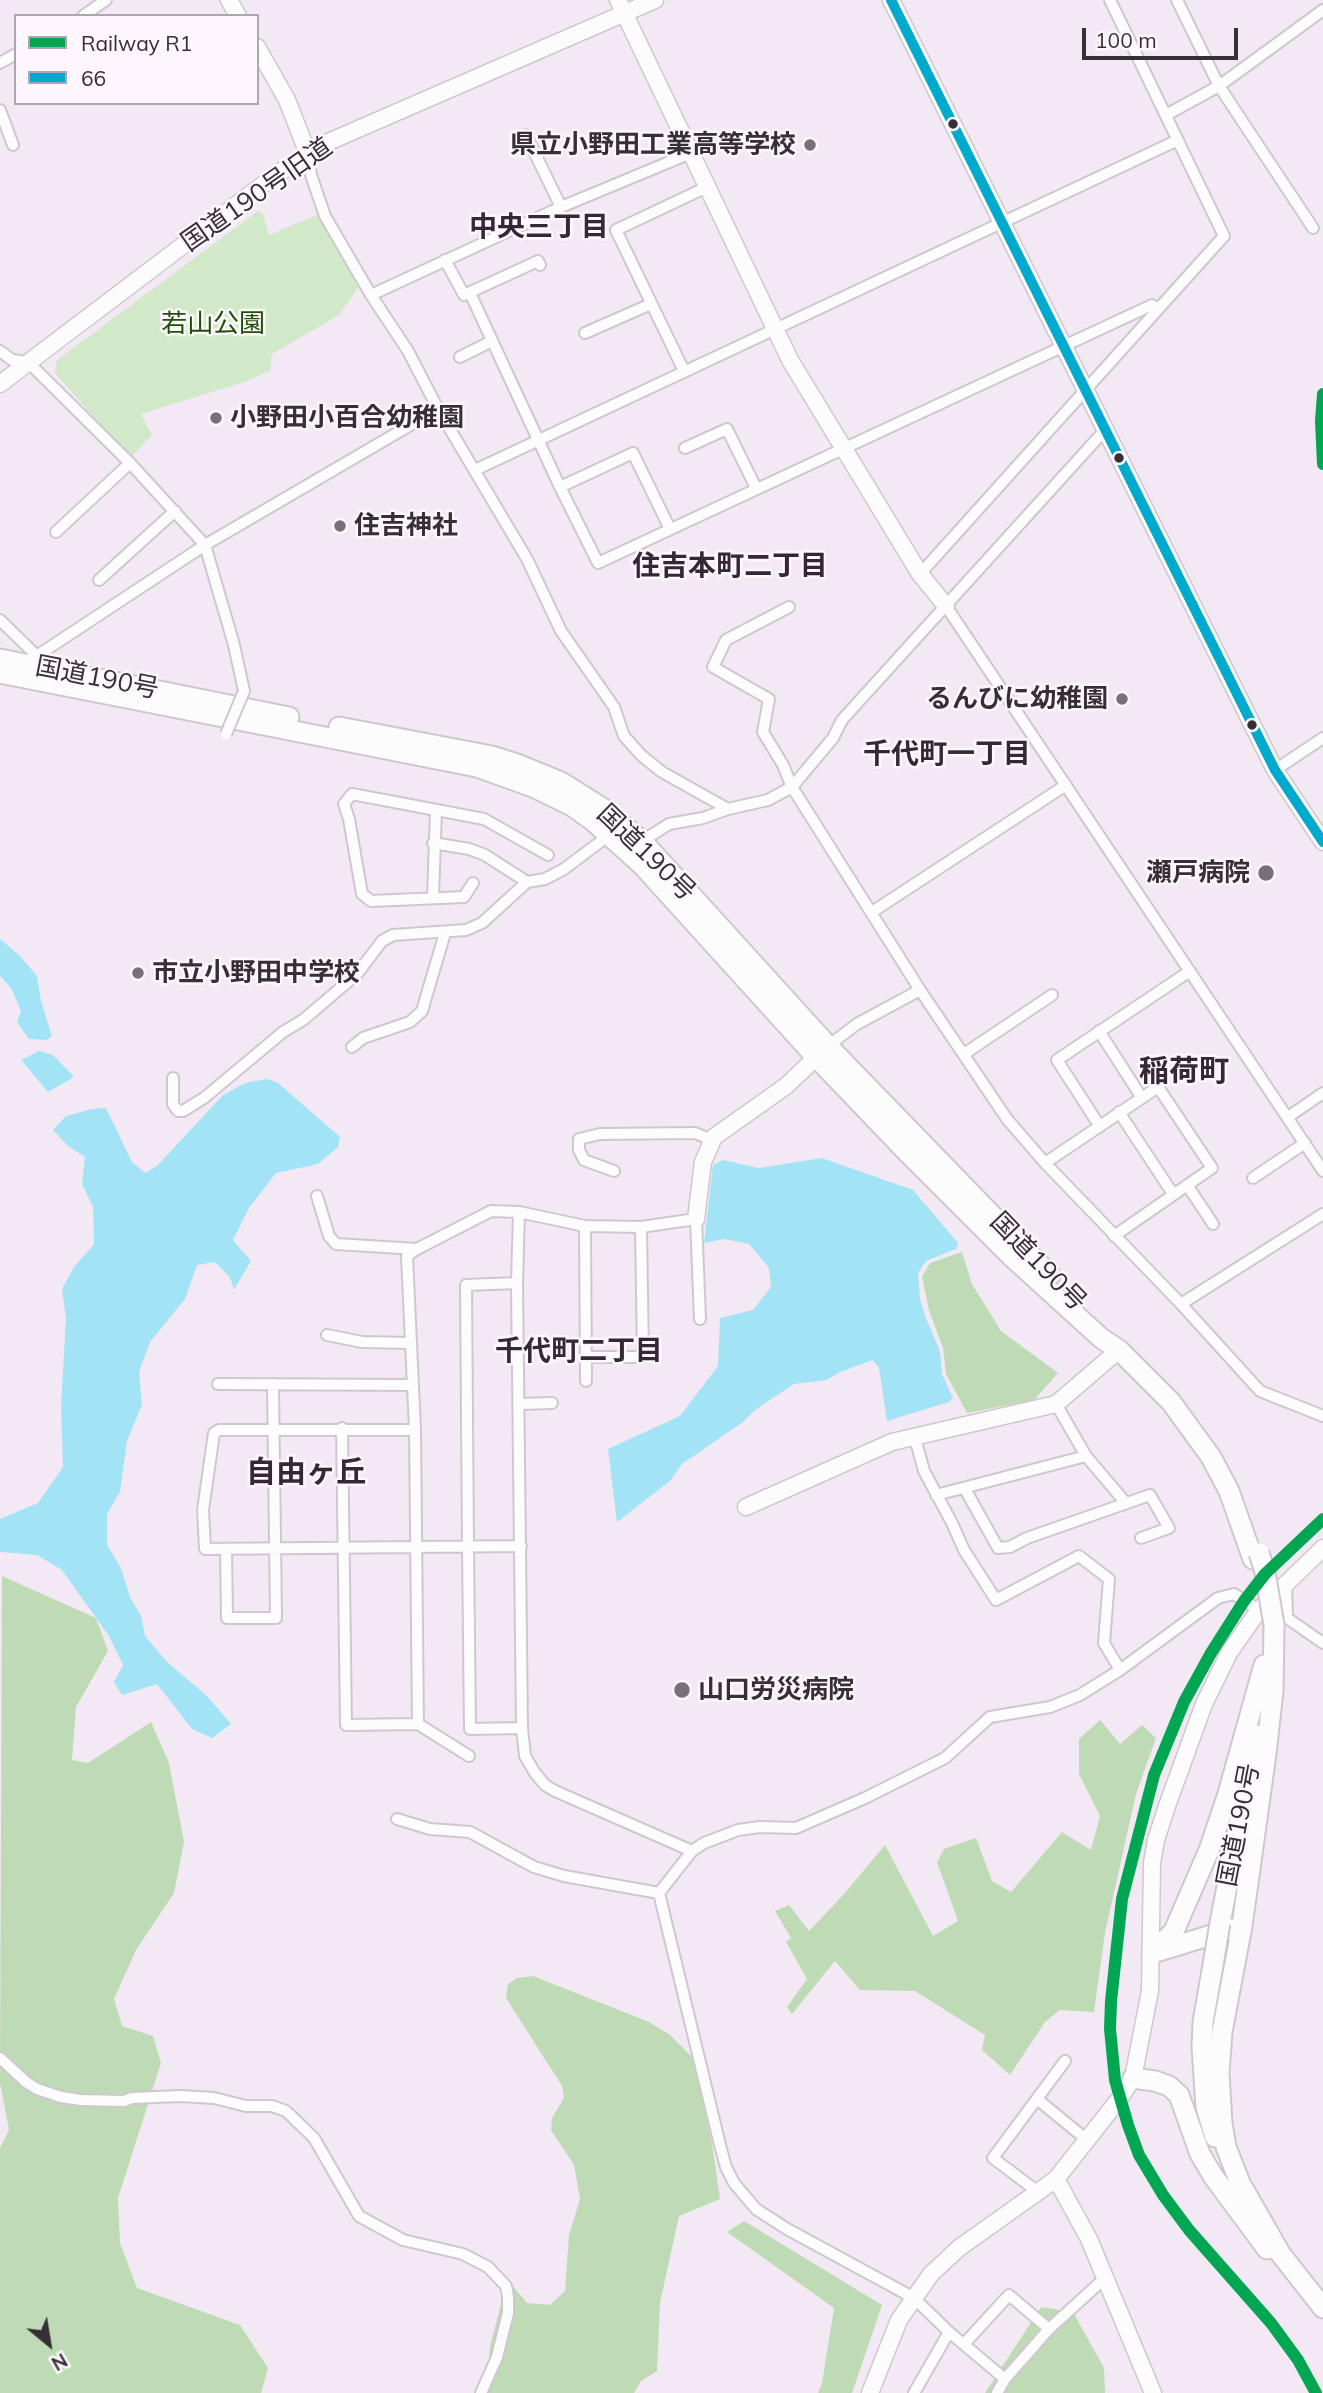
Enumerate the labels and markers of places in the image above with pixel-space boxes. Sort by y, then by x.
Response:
unlabelled marker [946,117,960,131]
place label: 県立小野田工業高等学校 [510,129,796,161]
marker: 県立小野田工業高等学校 [802,137,818,153]
place label: 小野田小百合幼稚園 [230,402,464,434]
marker: 小野田小百合幼稚園 [208,410,224,426]
unlabelled marker [1112,451,1126,465]
place label: 住吉神社 [354,510,458,542]
marker: 住吉神社 [332,518,348,534]
place label: るんびに幼稚園 [926,683,1108,715]
marker: るんびに幼稚園 [1114,691,1130,707]
unlabelled marker [1245,718,1259,732]
place label: 瀬戸病院 [1146,857,1250,889]
marker: 瀬戸病院 [1256,863,1276,883]
place label: 市立小野田中学校 [152,957,360,989]
marker: 市立小野田中学校 [130,965,146,981]
place label: 山口労災病院 [698,1674,854,1706]
marker: 山口労災病院 [672,1680,692,1700]

